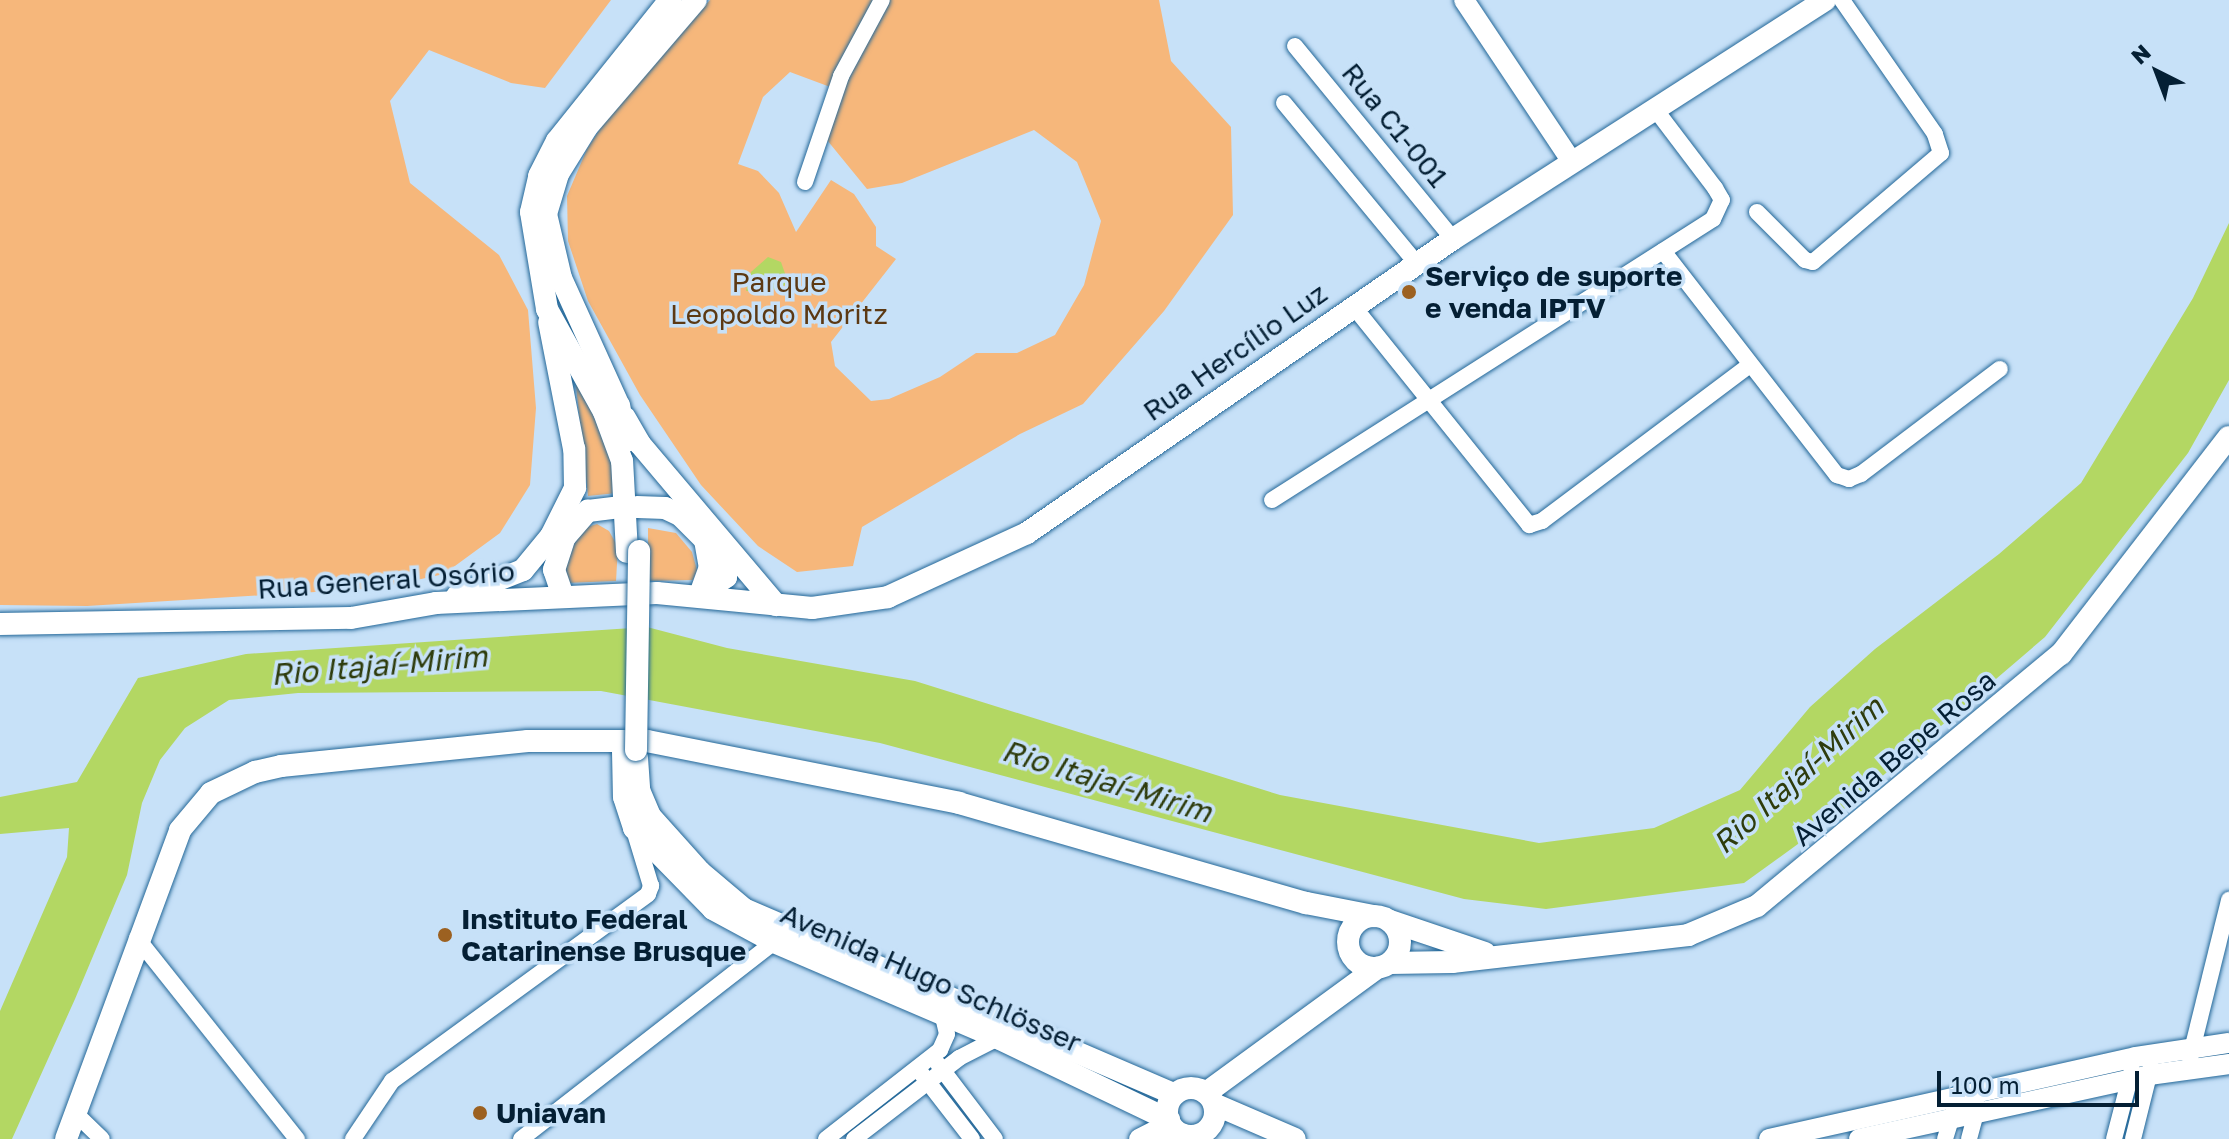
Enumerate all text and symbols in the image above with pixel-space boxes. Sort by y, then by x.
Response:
north arrow [2117,32,2197,112]
text: N [2125,38,2156,69]
street label: Rua C1-001 [1335,56,1455,194]
place label: Serviço de suporte e venda IPTV [1425,259,1683,325]
park label: Parque Leopoldo Moritz [670,265,888,331]
street label: Rua Hercílio Luz [1137,276,1333,428]
marker: Serviço de suporte e venda IPTV [1400,283,1418,301]
street label: Rua General Osório [256,554,516,606]
water label: Rio Itajaí-Mirim [269,638,489,692]
street label: Avenida Bepe Rosa [1786,663,2002,853]
water label: Rio Itajaí-Mirim [1705,689,1891,861]
water label: Rio Itajaí-Mirim [998,732,1216,830]
street label: Avenida Hugo Schlösser [776,897,1086,1059]
place label: Instituto Federal Catarinense Brusque [461,902,746,968]
marker: Instituto Federal Catarinense Brusque [436,926,454,944]
scale bar [1941,1055,2143,1105]
text: 100 m [1951,1070,2020,1099]
place label: Uniavan [496,1096,606,1130]
marker: Uniavan [471,1104,489,1122]

